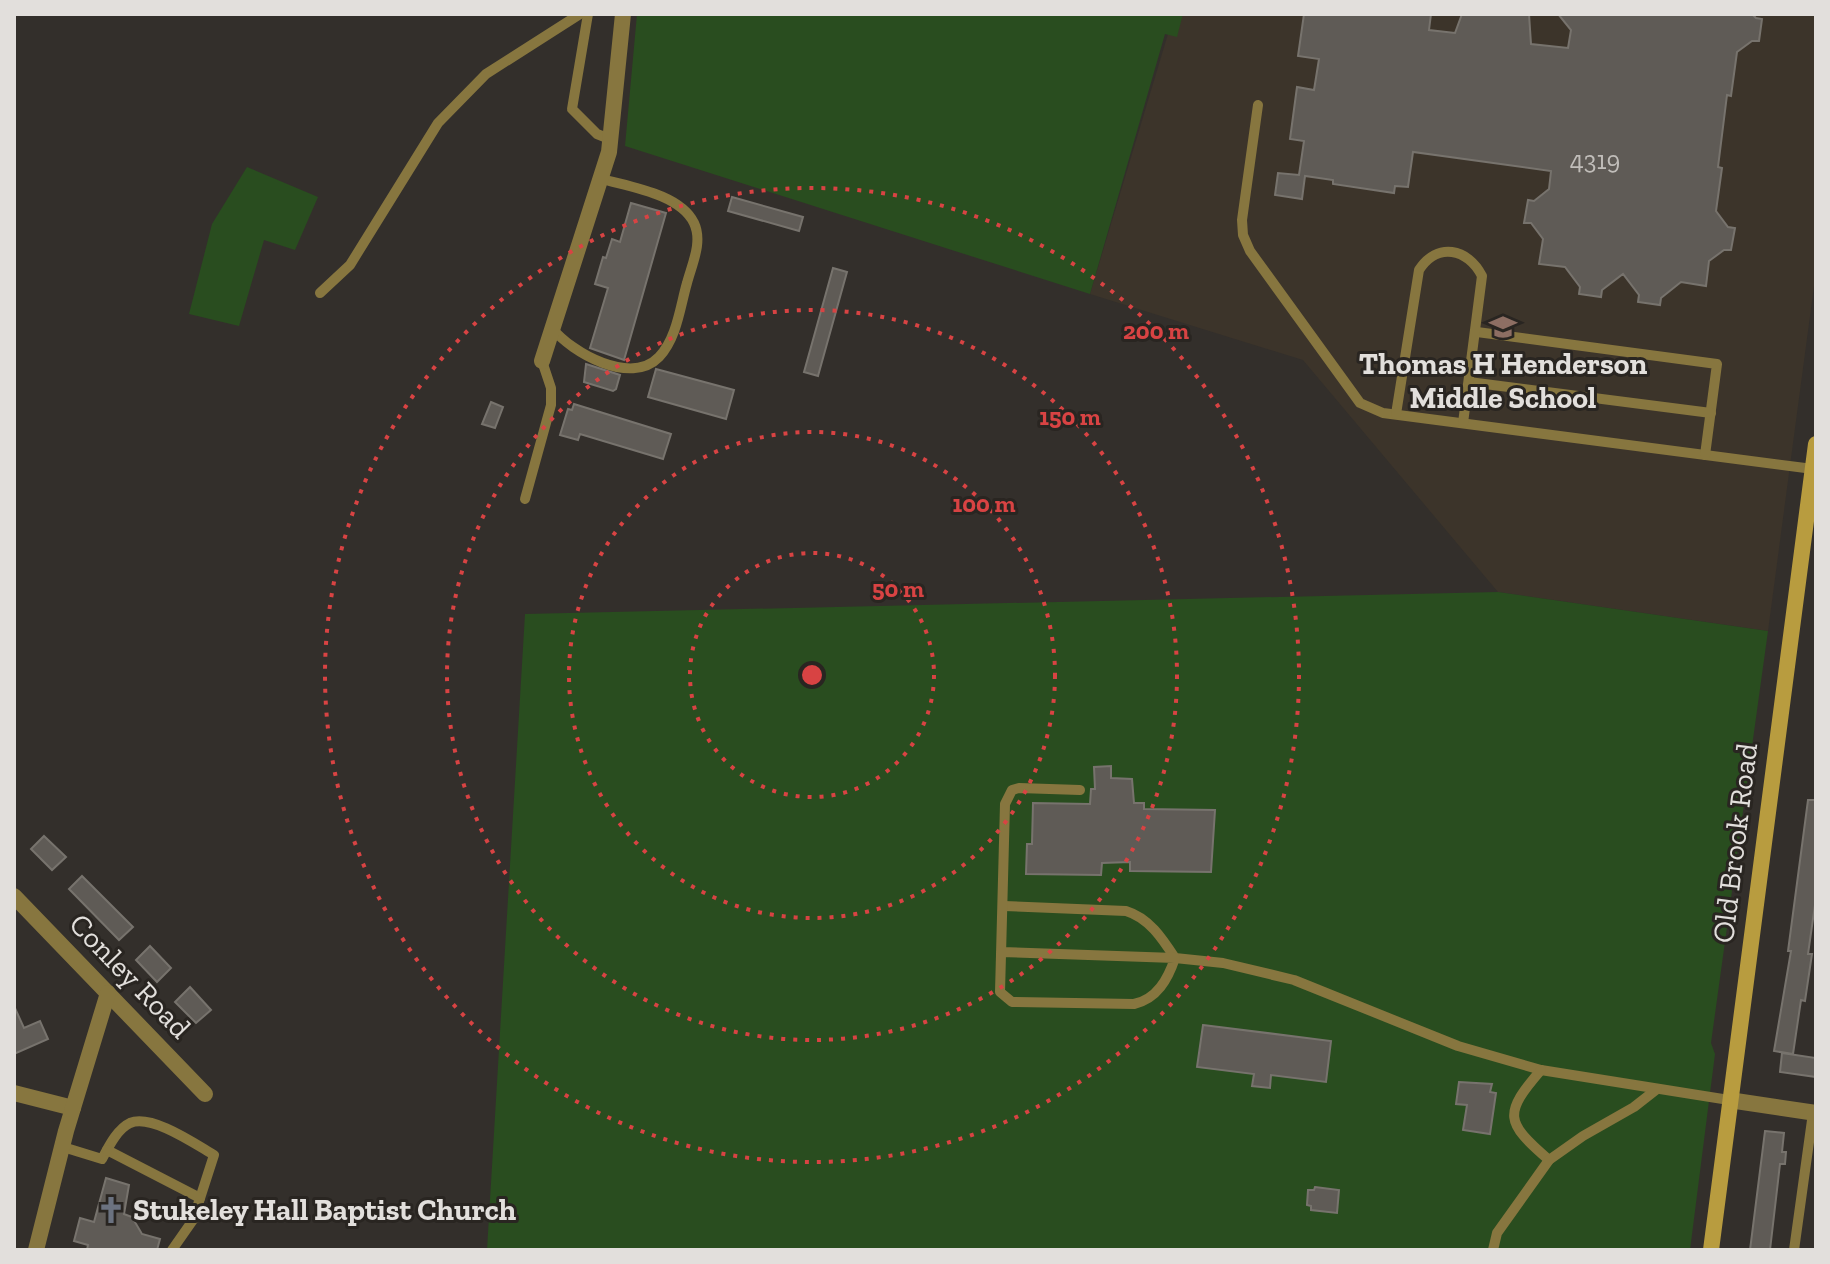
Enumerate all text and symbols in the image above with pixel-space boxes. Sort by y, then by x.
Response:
house number: 4319 [1570,144,1620,176]
school or university icon: Thomas H Henderson Middle School [1488,312,1518,342]
text: 200 m [1123,316,1189,345]
place label: Thomas H Henderson Middle School [1359,346,1647,416]
text: 150 m [1039,402,1101,431]
text: 100 m [953,489,1015,518]
text: 50 m [872,574,924,603]
centre of rings [798,661,826,689]
street label: Old Brook Road [1705,740,1765,945]
street label: Conley Road [62,906,199,1046]
place label: Stukeley Hall Baptist Church [133,1192,517,1228]
church icon: Stukeley Hall Baptist Church [96,1195,126,1225]

